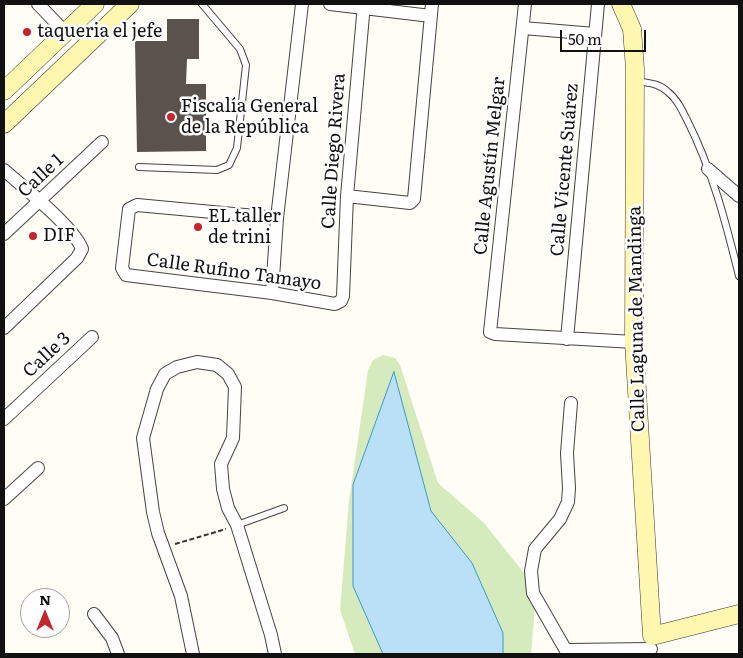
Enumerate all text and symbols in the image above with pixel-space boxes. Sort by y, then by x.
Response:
scale bar [563,20,649,52]
place label: taqueria el jefe [37,21,162,43]
marker: taqueria el jefe [21,26,33,38]
text: 50 m [568,27,602,50]
street label: Calle Diego Rivera [318,72,350,230]
street label: Calle Agustín Melgar [470,76,510,256]
street label: Calle Vicente Suárez [547,83,583,257]
place label: Fiscalía General de la República [181,96,318,138]
marker: Fiscalía General de la República [165,111,177,123]
street label: Calle 1 [14,150,68,202]
place label: EL taller de trini [208,206,281,248]
street label: Calle Laguna de Mandinga [624,206,650,432]
marker: EL taller de trini [192,221,204,233]
place label: DIF [43,225,75,247]
marker: DIF [27,230,39,242]
street label: Calle Rufino Tamayo [145,249,323,295]
street label: Calle 3 [19,328,75,382]
north arrow [20,588,70,638]
text: N [39,589,51,609]

